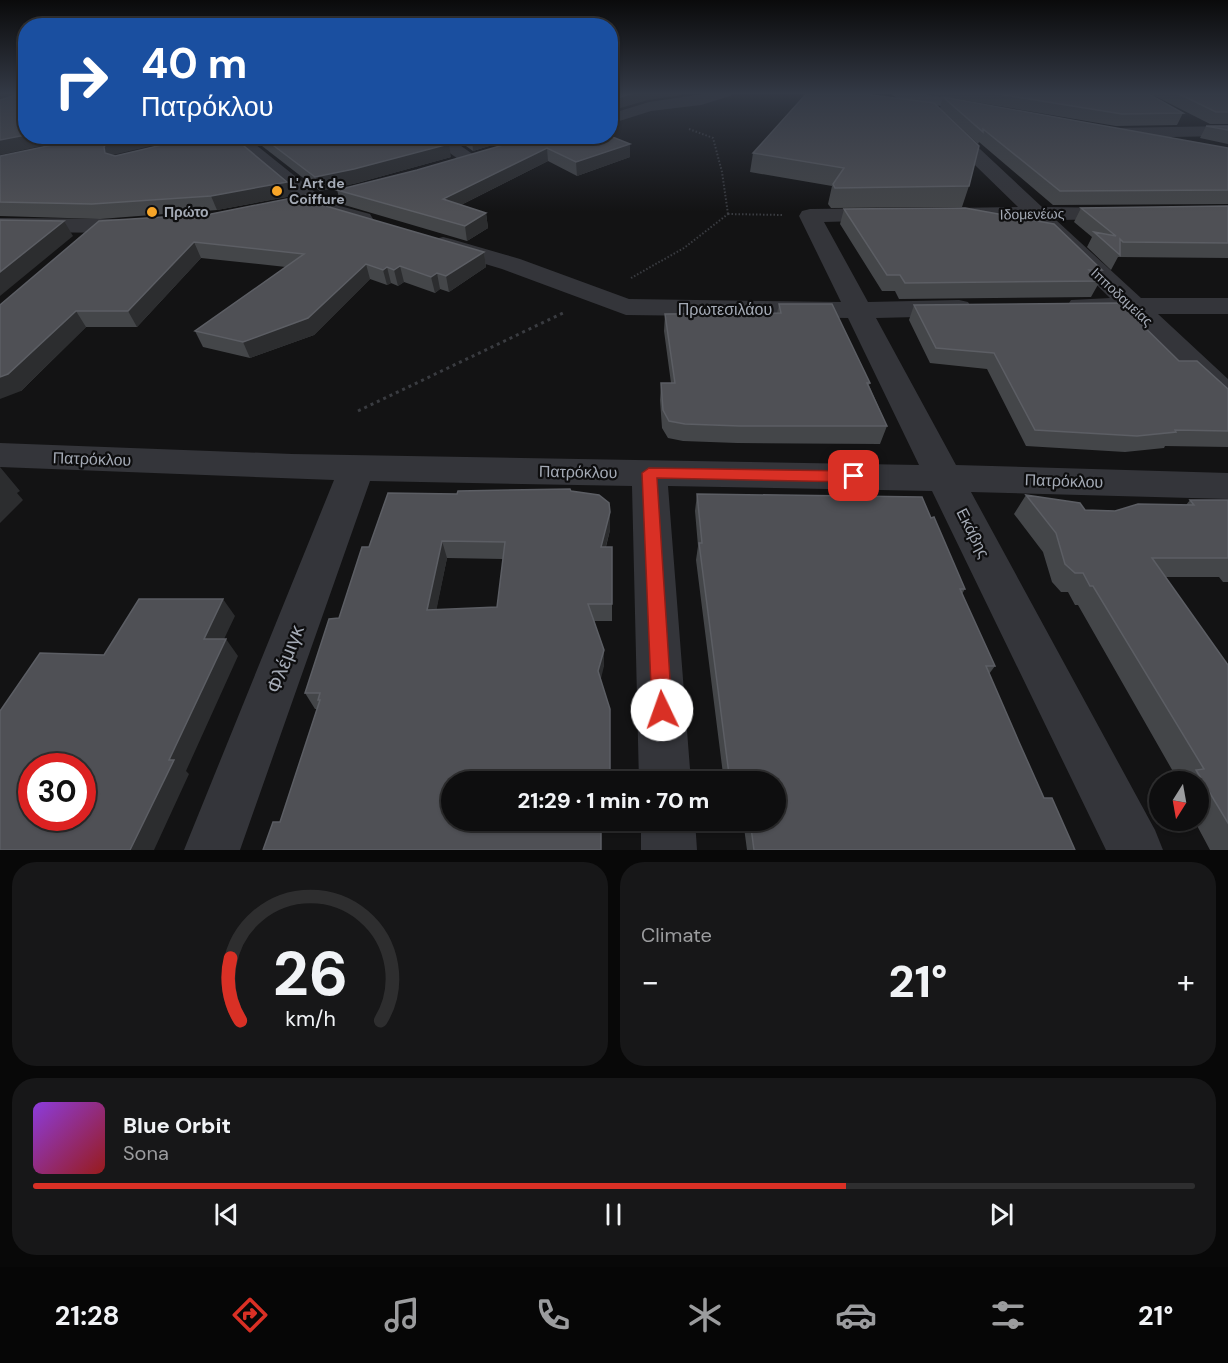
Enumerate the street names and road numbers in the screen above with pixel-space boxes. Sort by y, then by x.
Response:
street label: Ιδομενέως [999,204,1065,224]
street label: Ιπποδαμείας [1087,264,1157,330]
street label: Πρωτεσιλάου [678,299,772,320]
street label: Πατρόκλου [52,447,132,471]
street label: Πατρόκλου [539,461,617,483]
street label: Πατρόκλου [1024,469,1104,493]
street label: Εκάβης [951,504,995,562]
street label: Φλέμιγκ [260,620,310,697]

